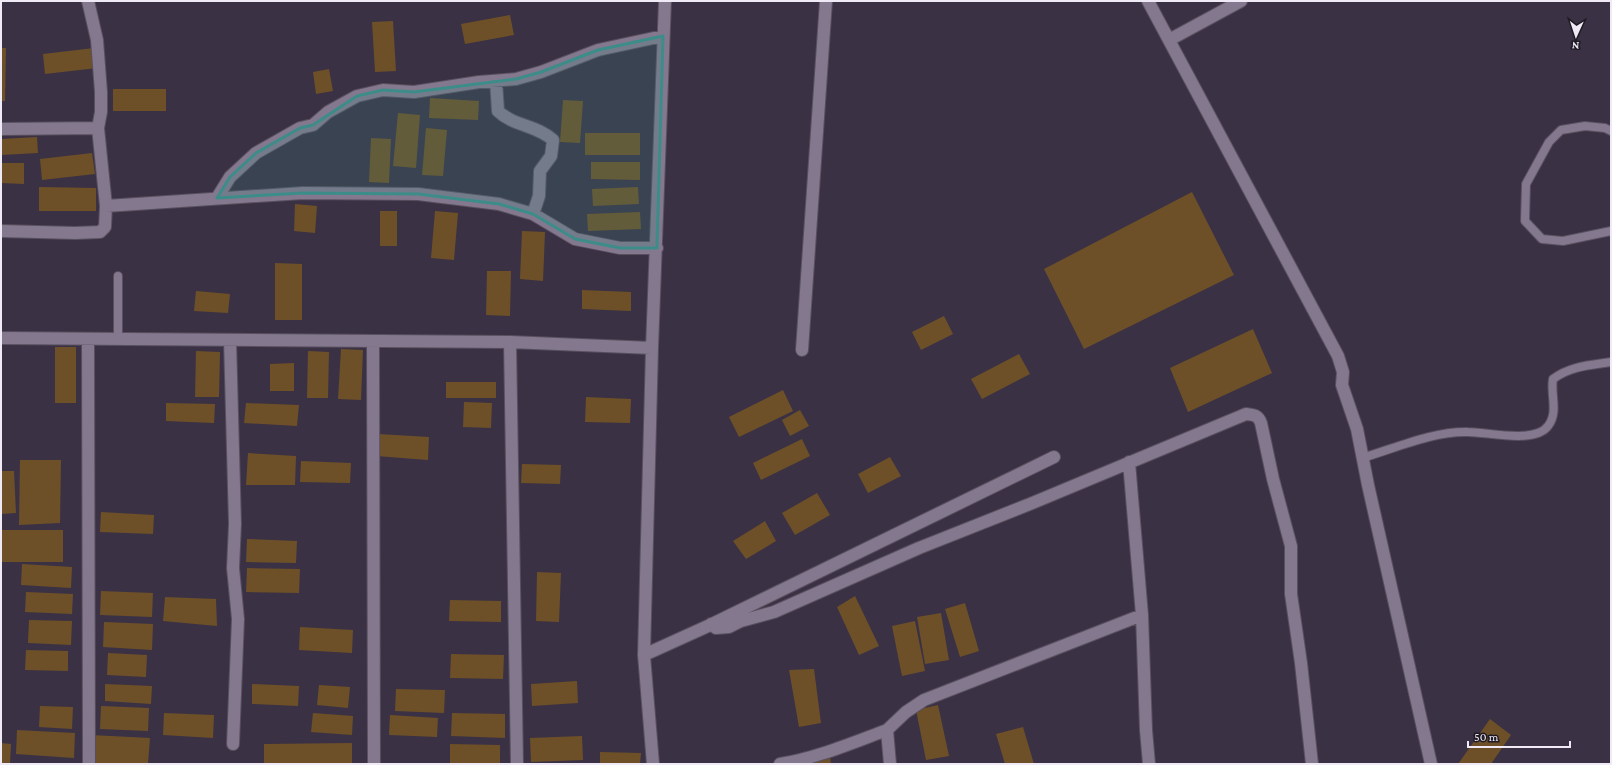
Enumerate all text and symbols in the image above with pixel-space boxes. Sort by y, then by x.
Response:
north arrow [1556,16,1596,56]
text: N [1571,40,1580,52]
scale bar [1468,723,1570,749]
text: 50 m [1474,730,1499,744]

